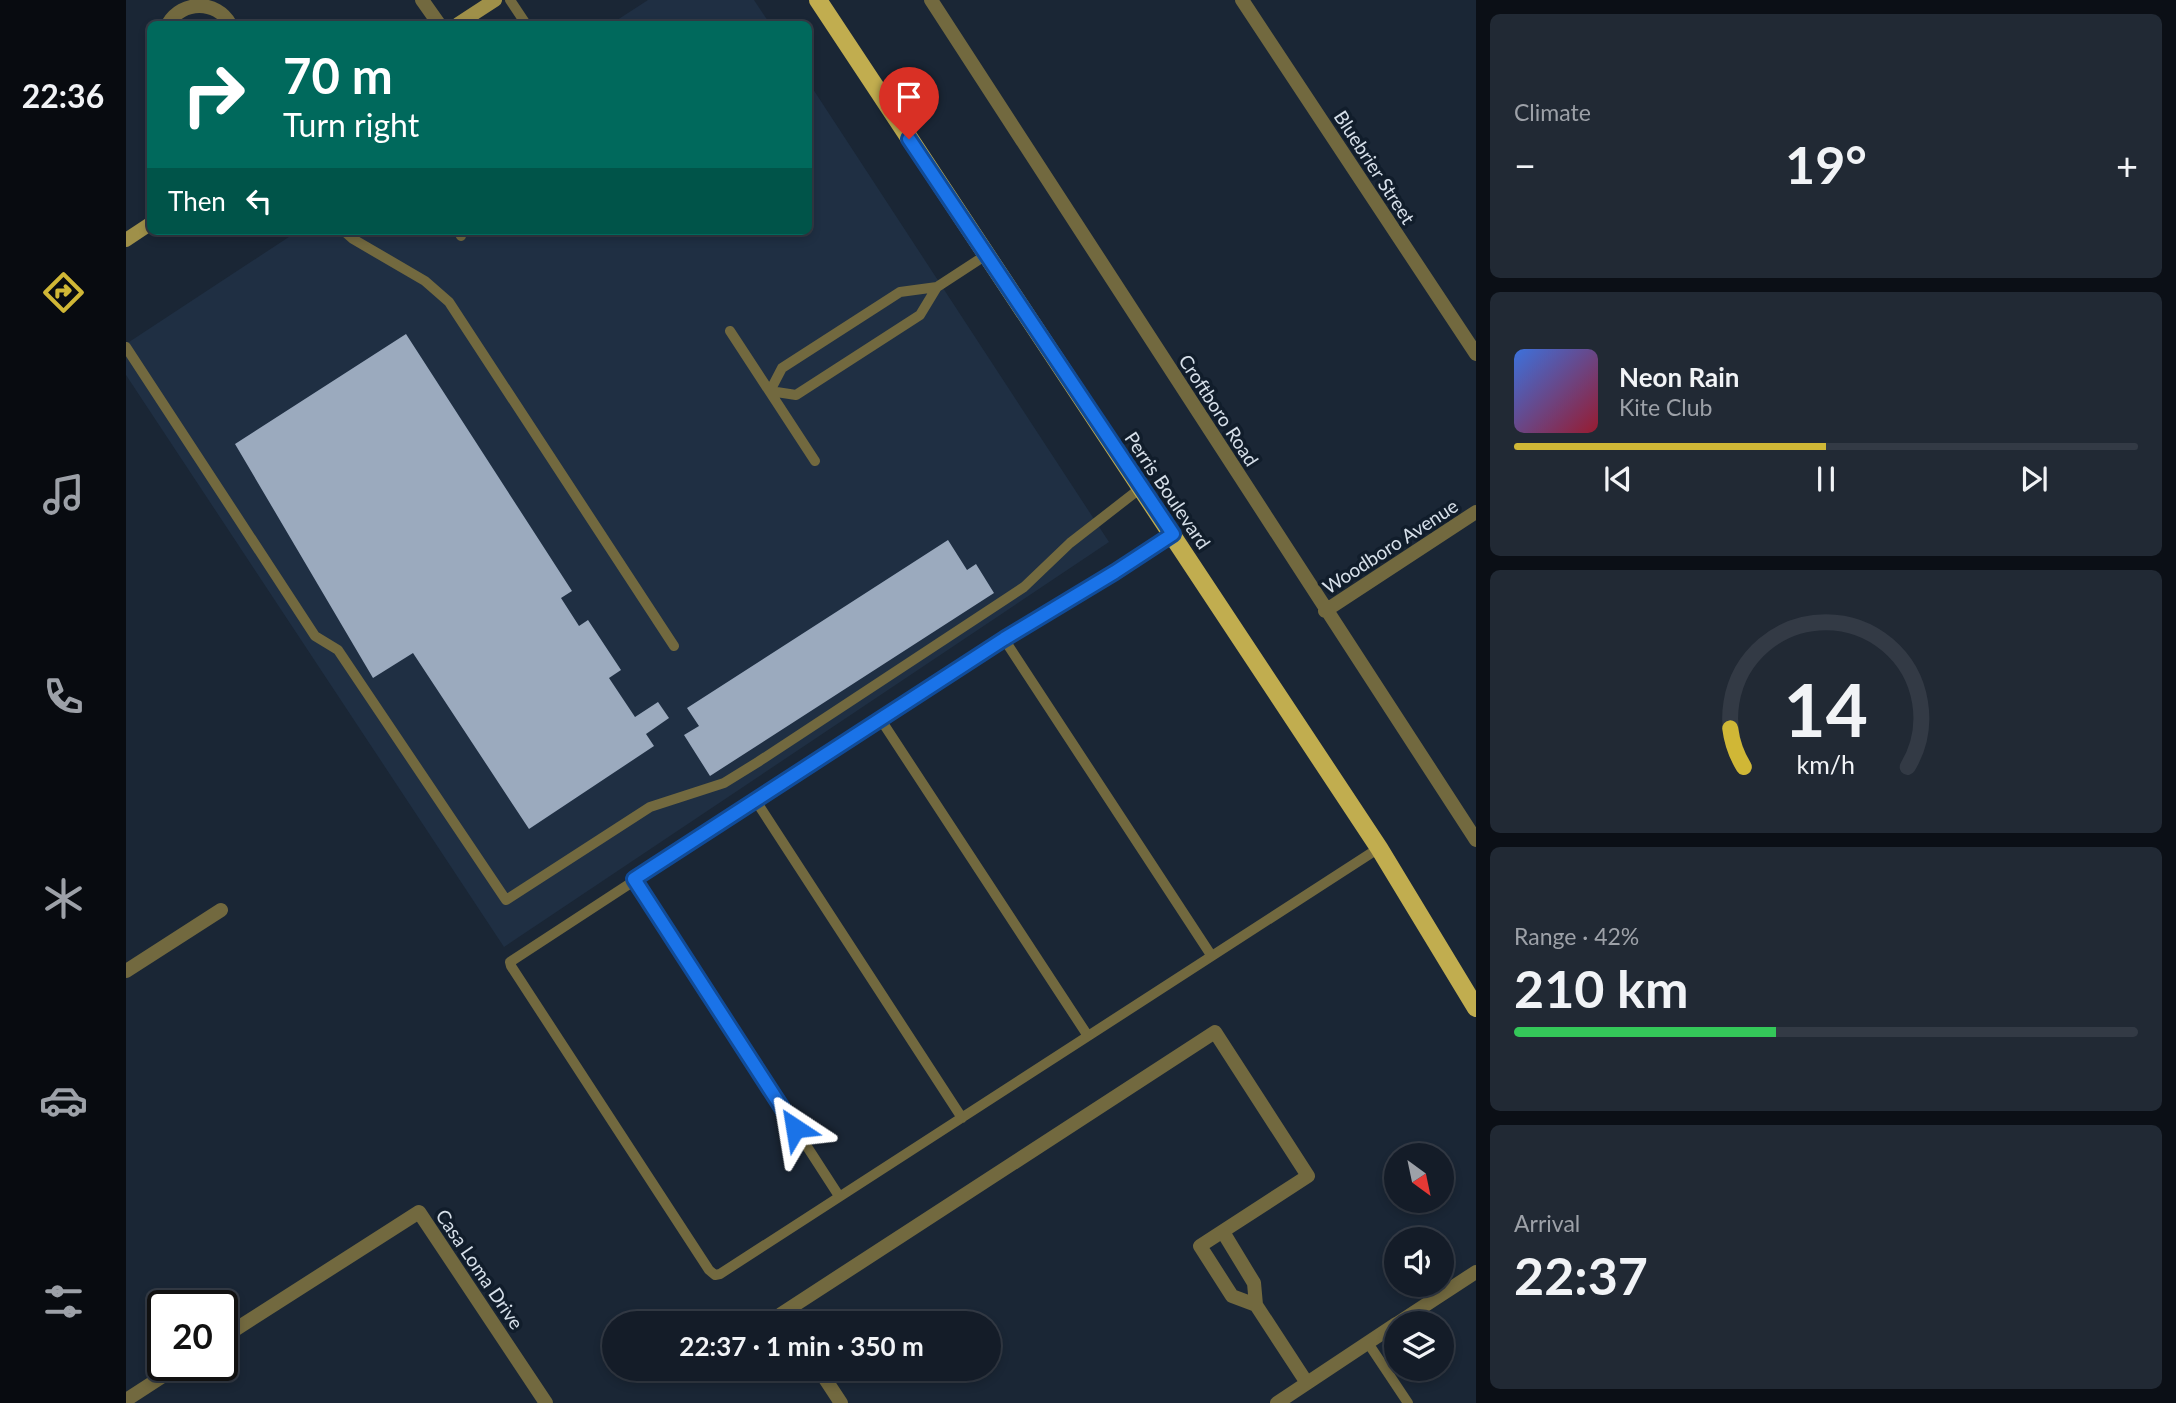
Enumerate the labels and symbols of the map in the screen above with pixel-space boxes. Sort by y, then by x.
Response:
pin [879,67,939,139]
street label: Bluebrier Street [1330,106,1420,228]
street label: Croftboro Road [1174,350,1264,470]
street label: Perris Boulevard [1120,427,1216,553]
street label: Woodboro Avenue [1318,494,1462,598]
position arrow [758,1091,832,1165]
north arrow [1384,1143,1454,1213]
street label: Casa Loma Drive [431,1205,529,1333]
speed limit sign: 20 [147,1290,238,1381]

